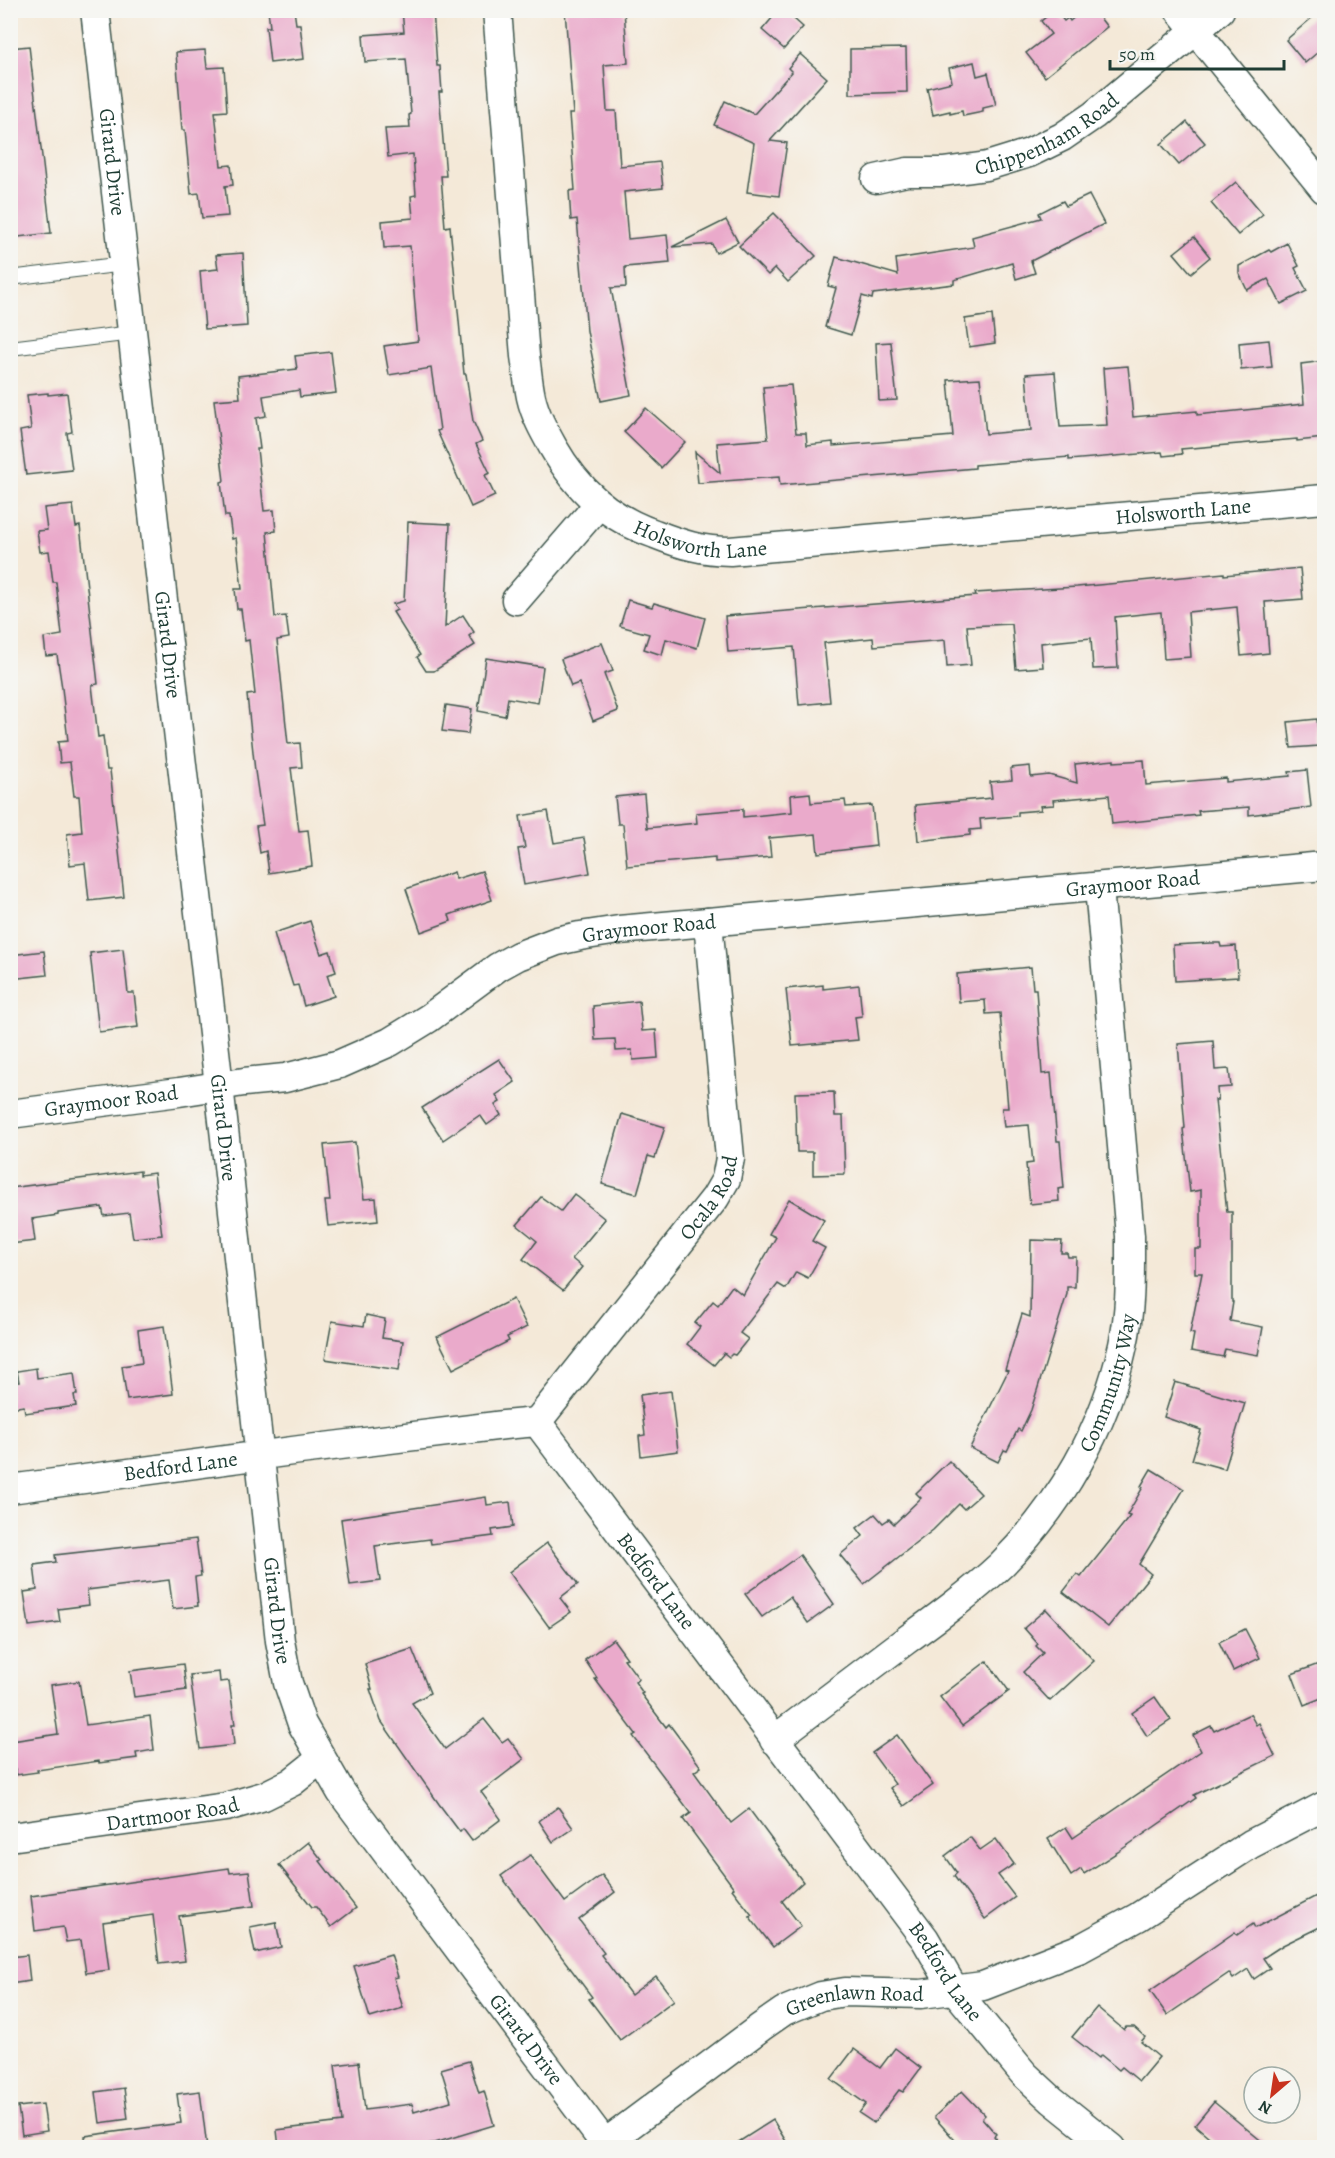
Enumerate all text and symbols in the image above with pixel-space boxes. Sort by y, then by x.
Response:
scale bar [1110,33,1284,71]
text: 50 m [1119,42,1155,66]
street label: Chippenham Road [973,86,1125,182]
street label: Girard Drive [92,107,133,217]
street label: Holsworth Lane [1114,491,1252,531]
street label: Holsworth Lane [629,513,768,565]
street label: Girard Drive [148,590,188,700]
street label: Graymoor Road [1065,863,1202,903]
street label: Graymoor Road [580,907,718,950]
street label: Girard Drive [204,1073,244,1183]
street label: Graymoor Road [43,1078,180,1123]
street label: Ocala Road [673,1152,744,1246]
street label: Community Way [1072,1312,1142,1457]
street label: Bedford Lane [122,1445,239,1488]
street label: Bedford Lane [611,1527,702,1635]
street label: Girard Drive [257,1556,298,1667]
street label: Dartmoor Road [104,1790,243,1838]
street label: Bedford Lane [902,1915,989,2027]
street label: Greenlawn Road [781,1977,925,2023]
street label: Girard Drive [483,1988,570,2091]
north arrow [1242,2065,1302,2125]
text: N [1254,2095,1276,2120]

